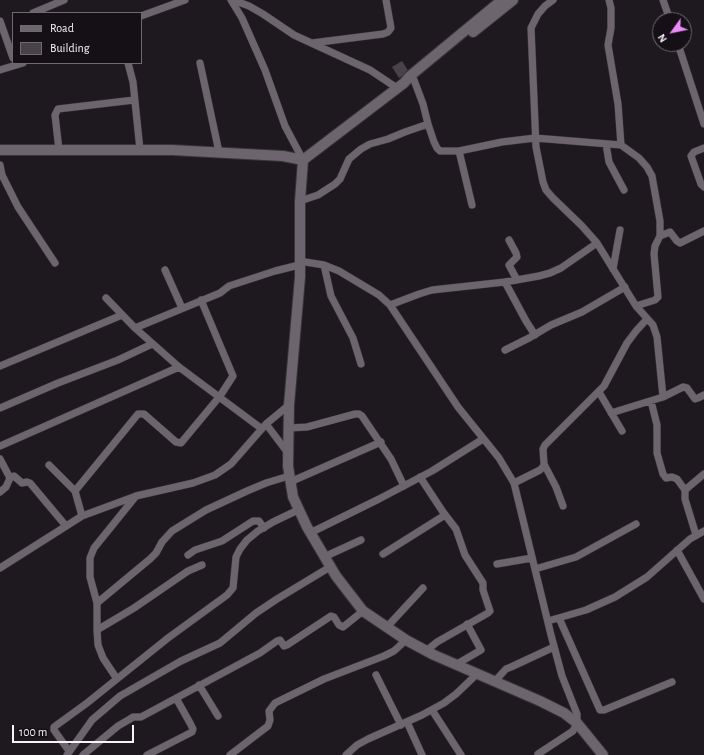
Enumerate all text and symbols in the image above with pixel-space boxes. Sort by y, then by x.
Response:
legend [12,12,142,64]
north arrow [652,12,692,52]
text: Road [50,22,74,34]
text: N [656,32,669,44]
text: Building [50,42,90,54]
scale bar [14,717,136,743]
text: 100 m [19,726,47,738]

